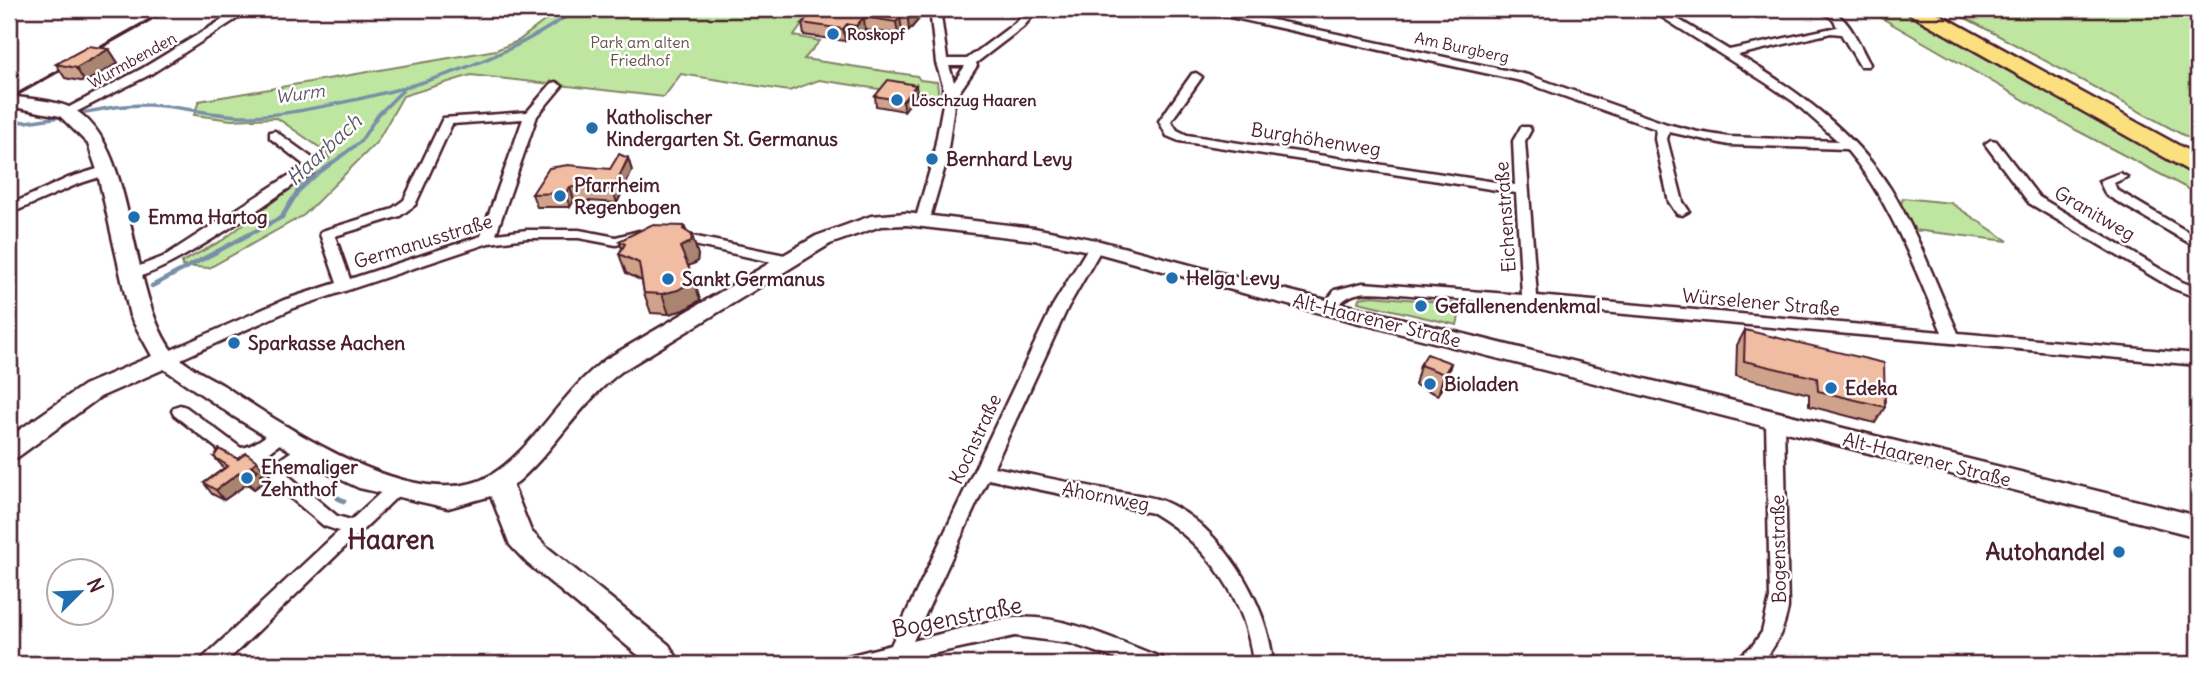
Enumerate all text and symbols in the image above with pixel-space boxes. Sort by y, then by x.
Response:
place label: Roskopf [847,24,905,45]
marker: Roskopf [825,26,841,42]
street label: Wurmbenden [84,27,180,93]
street label: Am Burgberg [1413,27,1511,67]
park label: Park am alten Friedhof [590,32,690,70]
water label: Wurm [274,78,327,108]
place label: Löschzug Haaren [911,90,1036,111]
marker: Löschzug Haaren [889,92,905,108]
place label: Katholischer Kindergarten St. Germanus [606,105,838,151]
water label: Haarbach [280,107,368,192]
street label: Burghöhenweg [1249,117,1383,161]
marker: Katholischer Kindergarten St. Germanus [584,120,600,136]
place label: Bernhard Levy [946,147,1072,171]
marker: Bernhard Levy [924,151,940,167]
street label: Eichenstraße [1489,161,1521,273]
place label: Pfarrheim Regenbogen [574,173,681,219]
street label: Granitweg [2050,180,2140,246]
marker: Pfarrheim Regenbogen [552,188,568,204]
place label: Emma Hartog [148,205,268,229]
street label: Germanusstraße [351,208,495,274]
marker: Emma Hartog [126,209,142,225]
place label: Helga Levy [1186,266,1280,290]
place label: Sankt Germanus [682,267,825,291]
marker: Helga Levy [1164,270,1180,286]
marker: Sankt Germanus [660,271,676,287]
street label: Würselener Straße [1681,283,1841,321]
street label: Alt-Haarener Straße [1290,288,1464,352]
place label: Gefallenendenkmal [1435,294,1601,318]
marker: Gefallenendenkmal [1413,298,1429,314]
place label: Sparkasse Aachen [248,331,405,355]
marker: Sparkasse Aachen [226,335,242,351]
place label: Bioladen [1444,372,1519,396]
marker: Bioladen [1422,376,1438,392]
place label: Edeka [1845,376,1898,400]
marker: Edeka [1823,380,1839,396]
street label: Kochstraße [944,390,1006,488]
street label: Alt-Haarener Straße [1840,427,2014,491]
place label: Ehemaliger Zehnthof [261,455,358,501]
marker: Ehemaliger Zehnthof [239,470,255,486]
street label: Ahornweg [1060,476,1152,516]
street label: Bogenstraße [1765,494,1791,604]
district label: Haaren [347,523,435,556]
place label: Autohandel [1985,537,2105,566]
marker: Autohandel [2111,544,2127,560]
north arrow [46,558,116,628]
text: N [82,574,109,596]
street label: Bogenstraße [889,590,1024,643]

